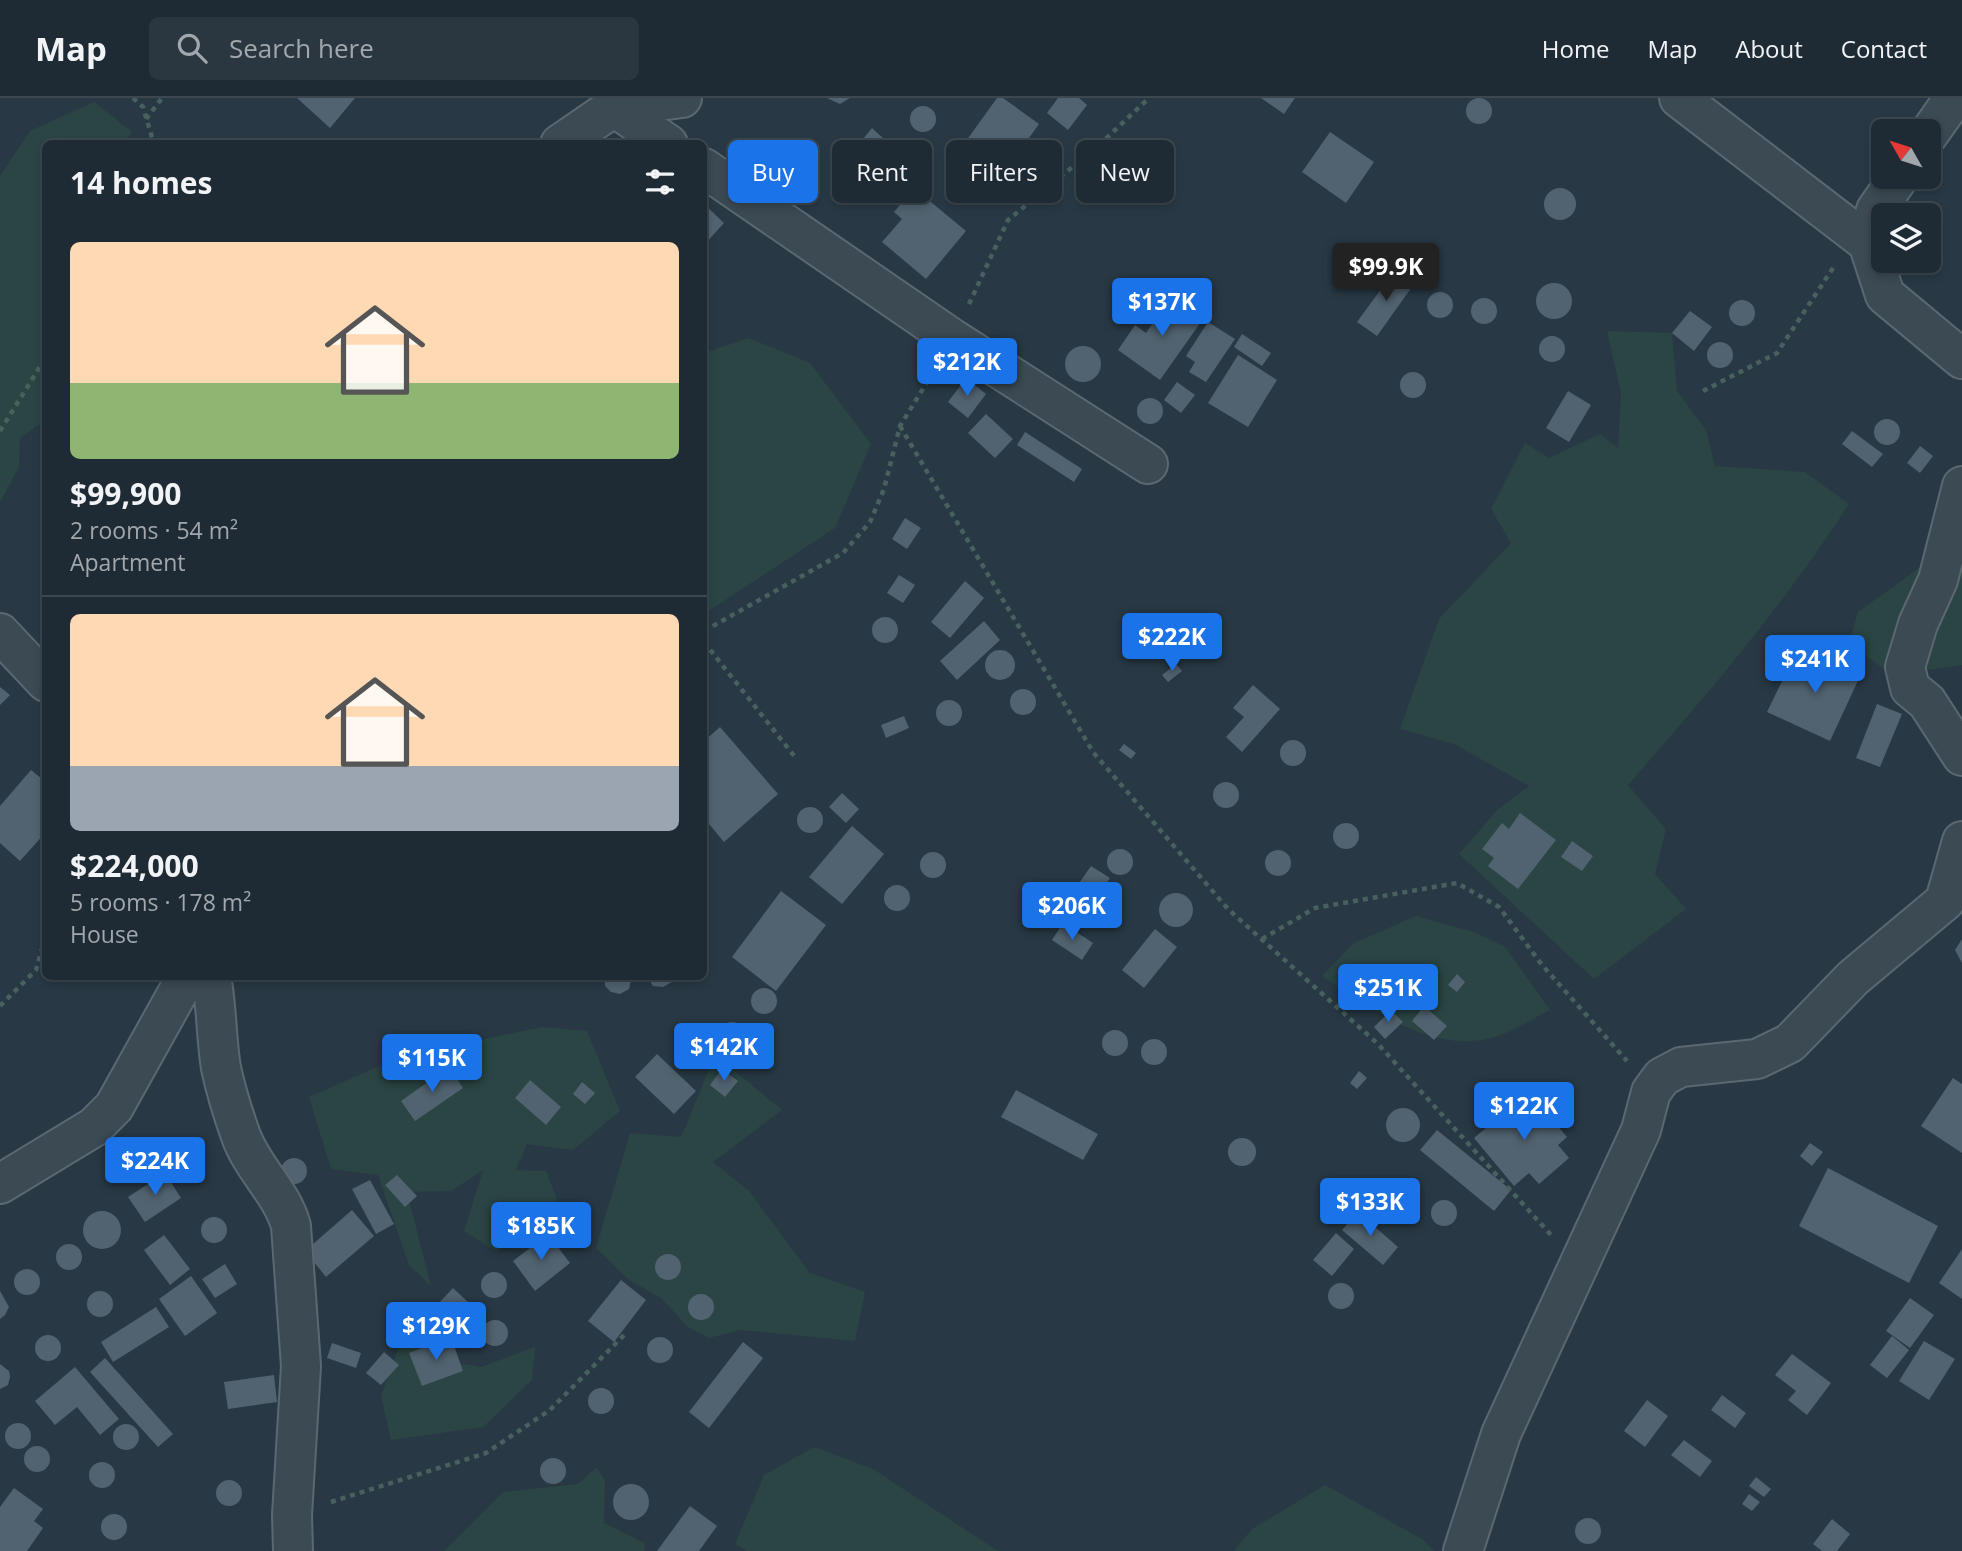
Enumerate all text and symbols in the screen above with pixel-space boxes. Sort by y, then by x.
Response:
search box [149,17,639,80]
text: Map [35,26,107,71]
icon: search [173,29,211,67]
text: Search here [229,30,374,66]
text: Home [1542,32,1610,65]
text: Map [1648,32,1697,65]
text: About [1735,32,1803,65]
text: Contact [1841,32,1927,65]
north arrow [1871,119,1941,189]
map controls [1871,119,1941,273]
chip: Buy [728,140,818,203]
chip: Rent [832,140,932,203]
chip: Filters [946,140,1062,203]
chip: New [1076,140,1174,203]
text: 14 homes [70,162,213,203]
icon: filters [641,163,679,201]
button: layers [1871,203,1941,273]
pin: $99.9K [1329,244,1443,303]
text: $99.9K [1349,250,1423,282]
pin: $137K [1113,278,1211,338]
text: $137K [1128,285,1196,317]
icon: home [312,287,438,413]
pin: $212K [918,338,1016,398]
text: $212K [933,345,1001,377]
text: $99,900 [70,473,181,514]
text: 2 rooms · 54 m² [70,514,238,546]
text: Apartment [70,546,186,578]
pin: $222K [1123,614,1221,673]
text: $222K [1138,620,1206,652]
pin: $241K [1766,636,1864,695]
text: $241K [1781,642,1849,674]
icon: home [312,659,438,785]
text: $224,000 [70,845,199,886]
pin: $206K [1023,882,1121,942]
text: 5 rooms · 178 m² [70,886,251,918]
text: $206K [1038,889,1106,921]
text: House [70,918,139,950]
pin: $251K [1339,964,1437,1024]
text: $251K [1354,971,1422,1003]
pin: $142K [675,1024,773,1083]
text: $142K [690,1030,758,1062]
pin: $115K [383,1034,481,1094]
text: $115K [398,1041,466,1073]
pin: $122K [1475,1082,1573,1142]
text: $122K [1490,1089,1558,1121]
pin: $224K [106,1138,204,1197]
text: $224K [121,1144,189,1176]
pin: $133K [1321,1178,1419,1238]
text: $133K [1336,1185,1404,1217]
pin: $185K [492,1202,590,1262]
text: $185K [507,1209,575,1241]
pin: $129K [387,1302,485,1362]
text: $129K [402,1309,470,1341]

